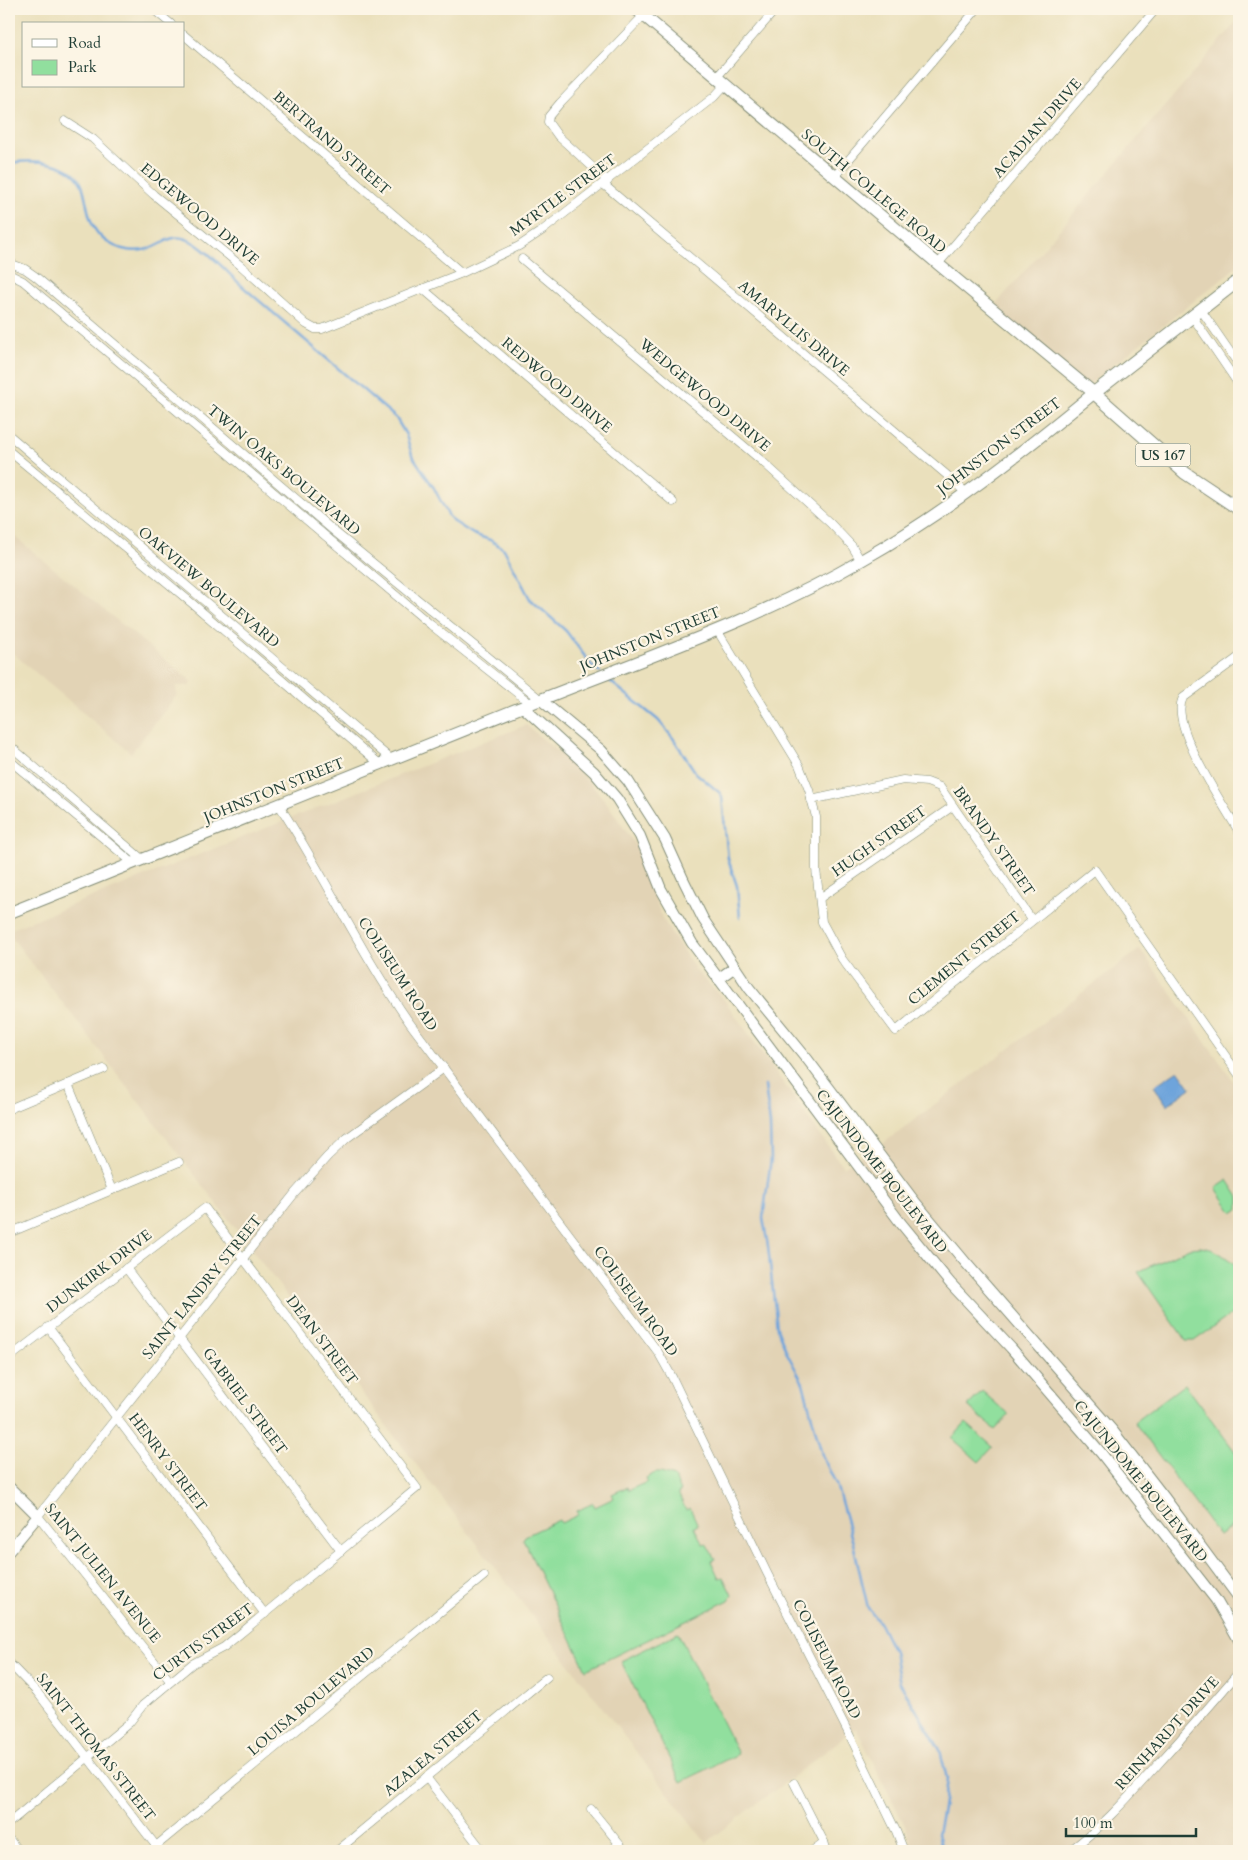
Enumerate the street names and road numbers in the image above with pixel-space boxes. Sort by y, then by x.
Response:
street label: ACADIAN DRIVE [988,74,1086,182]
street label: BERTRAND STREET [269,86,395,200]
street label: SOUTH COLLEGE ROAD [797,124,951,258]
street label: MYRTLE STREET [506,149,620,241]
street label: EDGEWOOD DRIVE [136,158,264,270]
street label: AMARYLLIS DRIVE [734,275,854,381]
street label: REDWOOD DRIVE [498,333,616,437]
street label: WEDGEWOOD DRIVE [634,333,775,456]
street label: JOHNSTON STREET [931,393,1065,500]
street label: TWIN OAKS BOULEVARD [203,400,365,540]
road number: US 167 [1136,444,1190,466]
street label: OAKVIEW BOULEVARD [134,522,284,652]
street label: JOHNSTON STREET [575,602,723,677]
street label: JOHNSTON STREET [199,753,347,828]
street label: BRANDY STREET [949,782,1039,900]
street label: HUGH STREET [828,801,930,881]
street label: CLEMENT STREET [904,906,1024,1010]
street label: COLISEUM ROAD [354,913,442,1035]
street label: CAJUNDOME BOULEVARD [812,1085,952,1257]
street label: SAINT LANDRY STREET [138,1211,266,1363]
street label: DUNKIRK DRIVE [42,1225,156,1317]
street label: COLISEUM ROAD [589,1242,683,1360]
street label: DEAN STREET [282,1291,362,1389]
street label: GABRIEL STREET [198,1343,292,1459]
street label: CAJUNDOME BOULEVARD [1069,1396,1213,1566]
street label: HENRY STREET [124,1409,212,1515]
street label: SAINT JULIEN AVENUE [40,1499,166,1647]
street label: COLISEUM ROAD [788,1596,866,1722]
street label: CURTIS STREET [148,1599,258,1685]
street label: LOUISA BOULEVARD [243,1642,379,1760]
street label: SAINT THOMAS STREET [32,1669,160,1825]
street label: REINHARDT DRIVE [1111,1672,1223,1794]
street label: AZALEA STREET [379,1706,487,1800]

